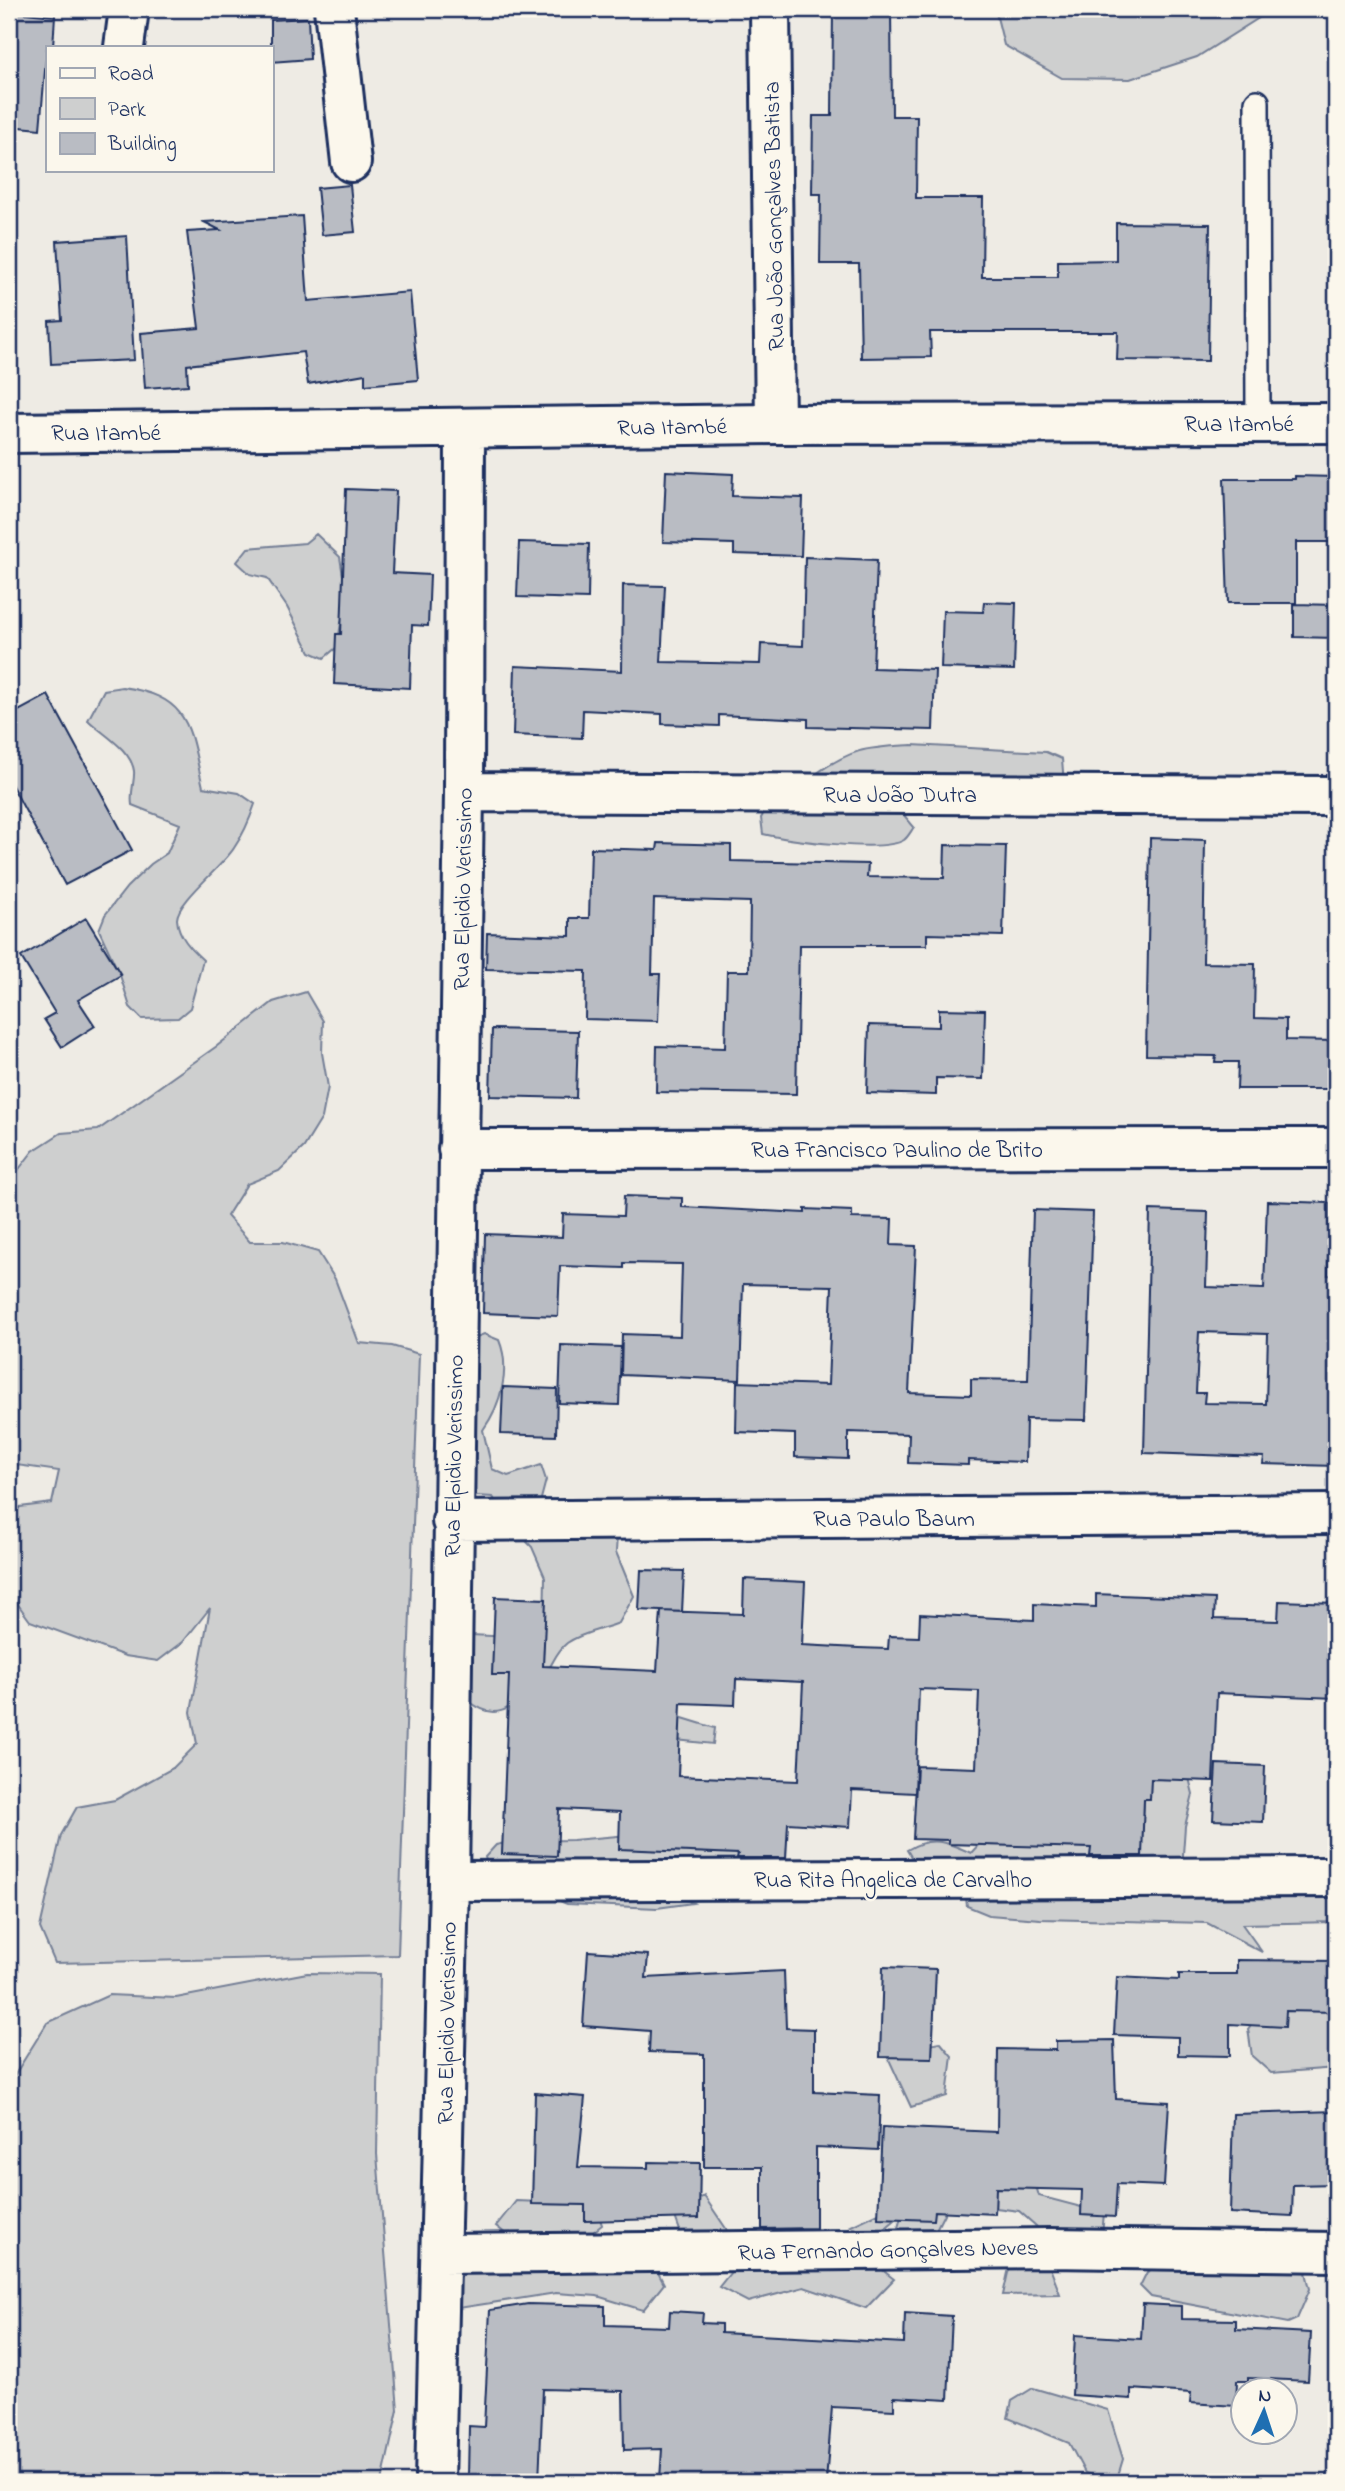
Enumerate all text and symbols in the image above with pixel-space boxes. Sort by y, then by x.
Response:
legend [46,46,273,172]
text: Road [108,60,154,90]
street label: Rua João Gonçalves Batista [757,81,794,351]
text: Park [108,96,147,126]
text: Building [107,130,177,162]
street label: Rua Itambé [1184,409,1295,442]
street label: Rua Itambé [617,411,728,446]
street label: Rua Itambé [51,418,162,451]
street label: Rua João Dutra [823,780,977,813]
street label: Rua Elpidio Verissimo [446,787,483,991]
street label: Rua Francisco Paulino de Brito [751,1135,1043,1168]
street label: Rua Elpidio Verissimo [437,1354,474,1558]
street label: Rua Paulo Baum [813,1504,975,1537]
street label: Rua Rita Angelica de Carvalho [754,1865,1032,1899]
street label: Rua Elpidio Verissimo [430,1921,467,2125]
street label: Rua Fernando Gonçalves Neves [737,2232,1039,2271]
north arrow [1230,2376,1300,2446]
text: N [1258,2383,1272,2410]

